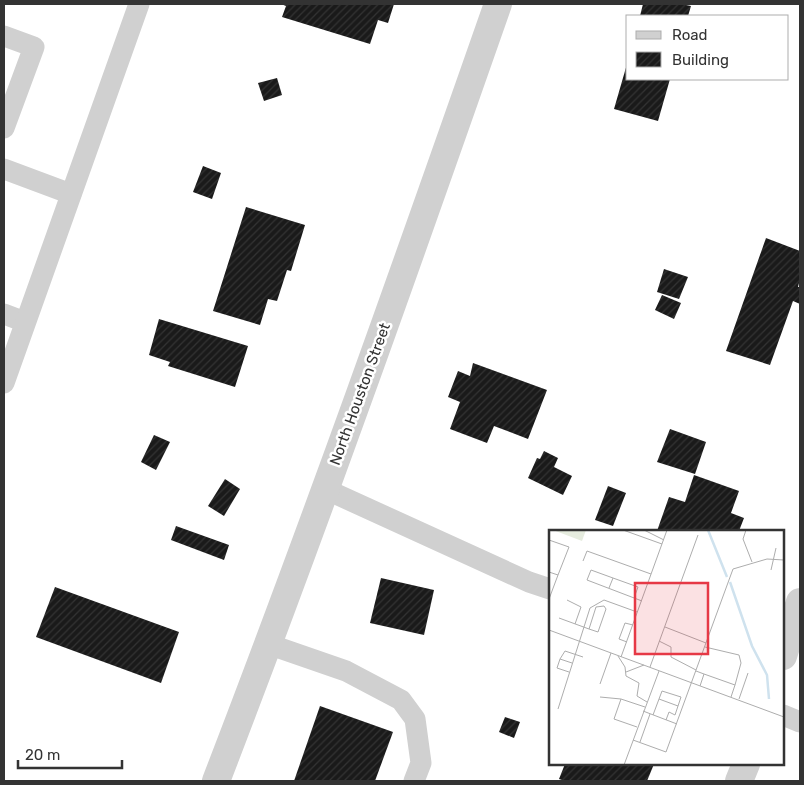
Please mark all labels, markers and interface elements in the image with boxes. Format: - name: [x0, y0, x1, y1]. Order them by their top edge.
- legend: [626, 15, 789, 80]
- text: Road: [672, 26, 708, 44]
- text: Building: [672, 51, 729, 69]
- street label: North Houston Street: [326, 320, 394, 468]
- inset map: [549, 530, 784, 765]
- scale bar: [18, 738, 121, 770]
- text: 20 m: [25, 746, 60, 764]

